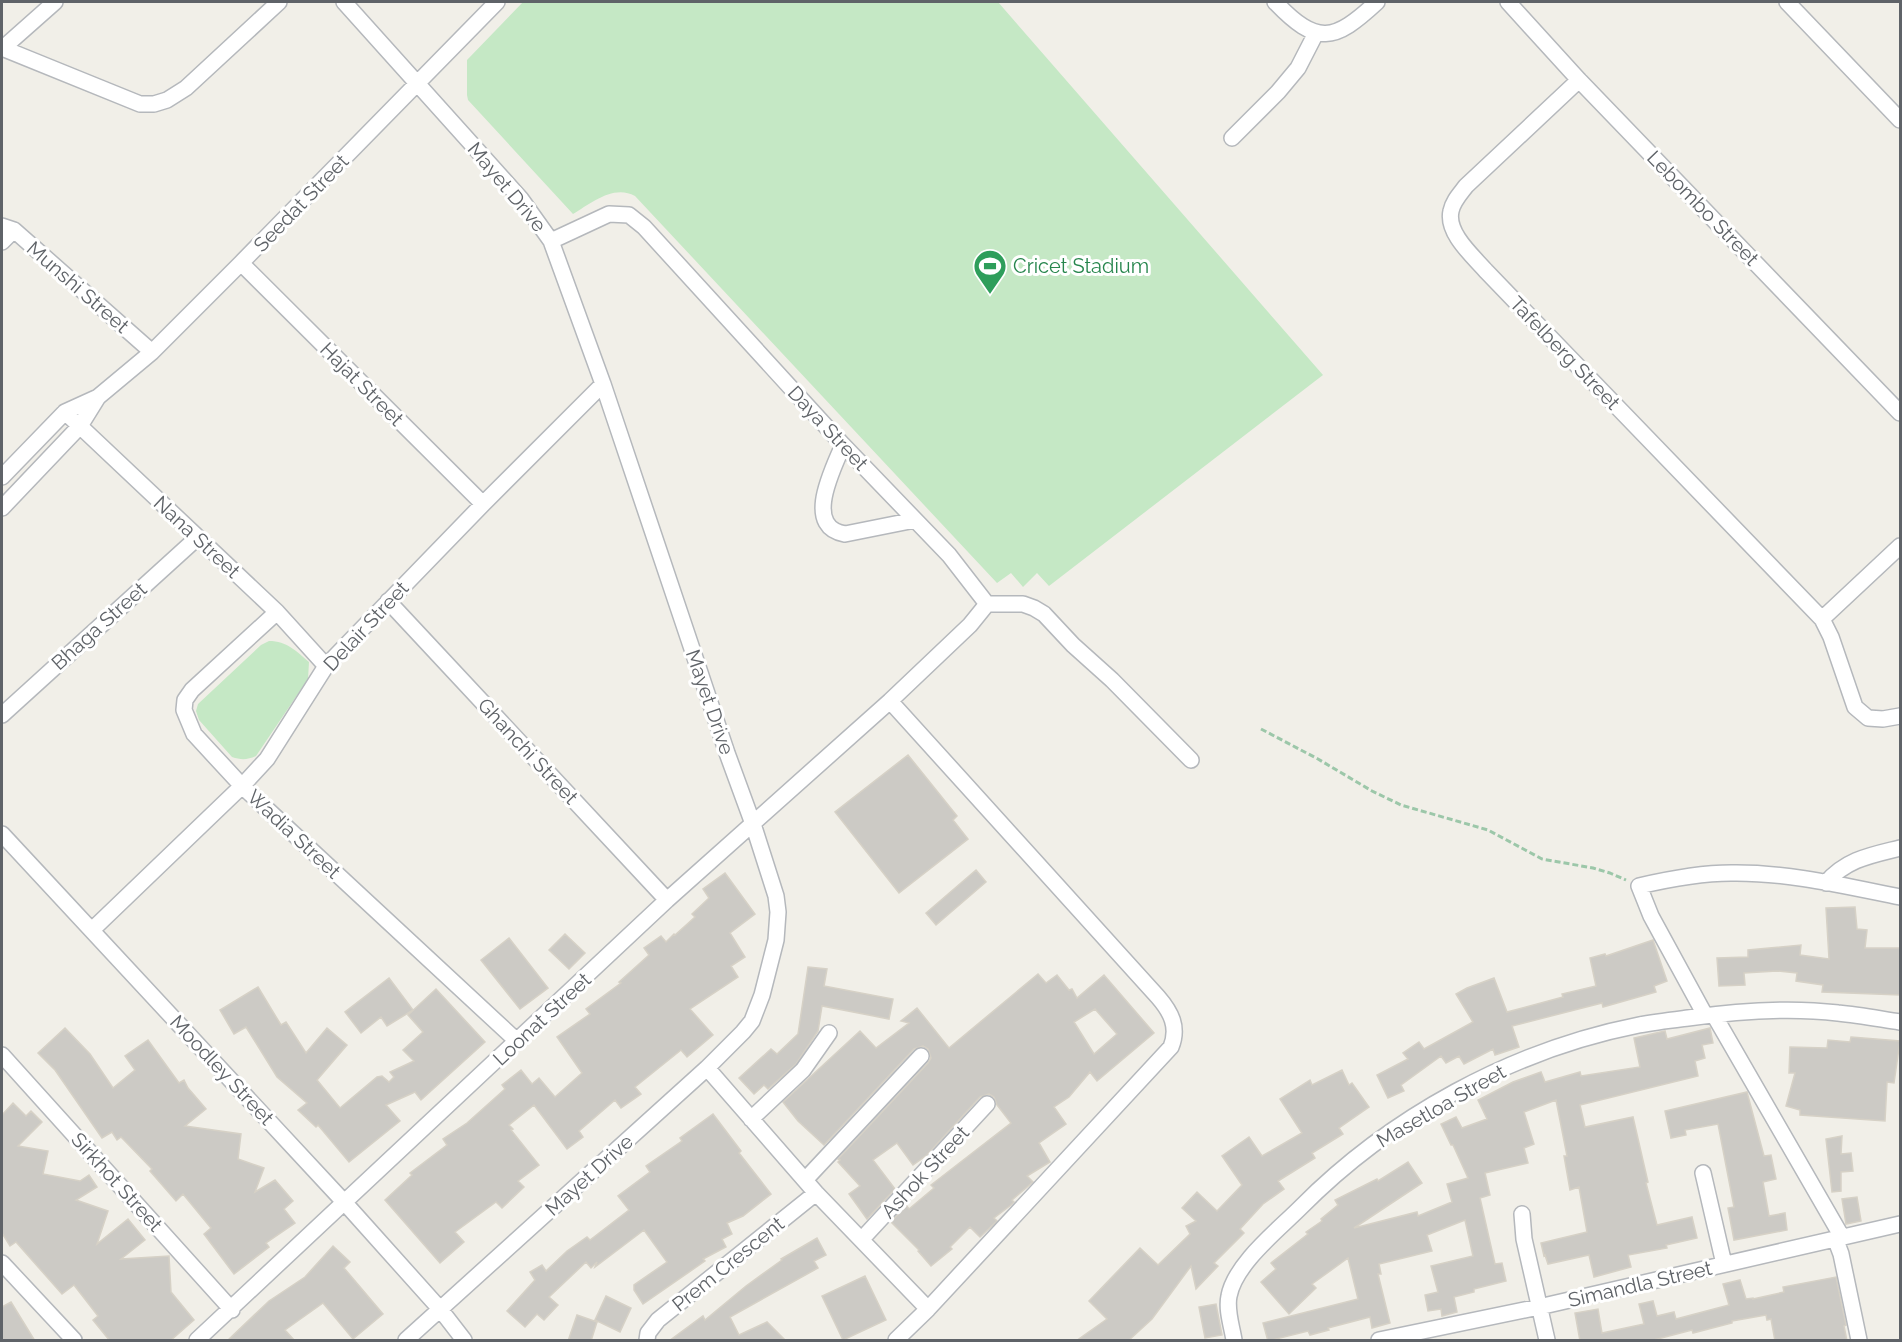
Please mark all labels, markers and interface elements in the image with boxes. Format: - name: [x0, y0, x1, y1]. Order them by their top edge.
- street label: Mayet Drive: [463, 137, 552, 237]
- street label: Lebombo Street: [1642, 146, 1764, 271]
- street label: Seedat Street: [249, 149, 354, 257]
- street label: Munshi Street: [22, 236, 134, 338]
- sports icon: Cricet Stadium: [972, 248, 1008, 295]
- place label: Cricet Stadium: [1013, 254, 1149, 278]
- street label: Tafelberg Street: [1505, 291, 1625, 415]
- street label: Hajat Street: [315, 337, 409, 431]
- street label: Daya Street: [783, 381, 873, 475]
- street label: Nana Street: [149, 491, 245, 583]
- street label: Delair Street: [318, 576, 414, 676]
- street label: Bhaga Street: [46, 577, 152, 675]
- street label: Mayet Drive: [681, 646, 739, 758]
- street label: Ghanchi Street: [473, 693, 583, 809]
- street label: Wadia Street: [242, 785, 346, 884]
- street label: Loonat Street: [488, 967, 596, 1070]
- street label: Moodley Street: [165, 1010, 279, 1130]
- street label: Masetloa Street: [1372, 1059, 1510, 1153]
- street label: Ashok Street: [876, 1121, 974, 1223]
- street label: Sirkhot Street: [66, 1128, 168, 1237]
- street label: Mayet Drive: [540, 1129, 638, 1221]
- street label: Prem Crescent: [667, 1211, 789, 1316]
- street label: Simandla Street: [1566, 1256, 1714, 1312]

